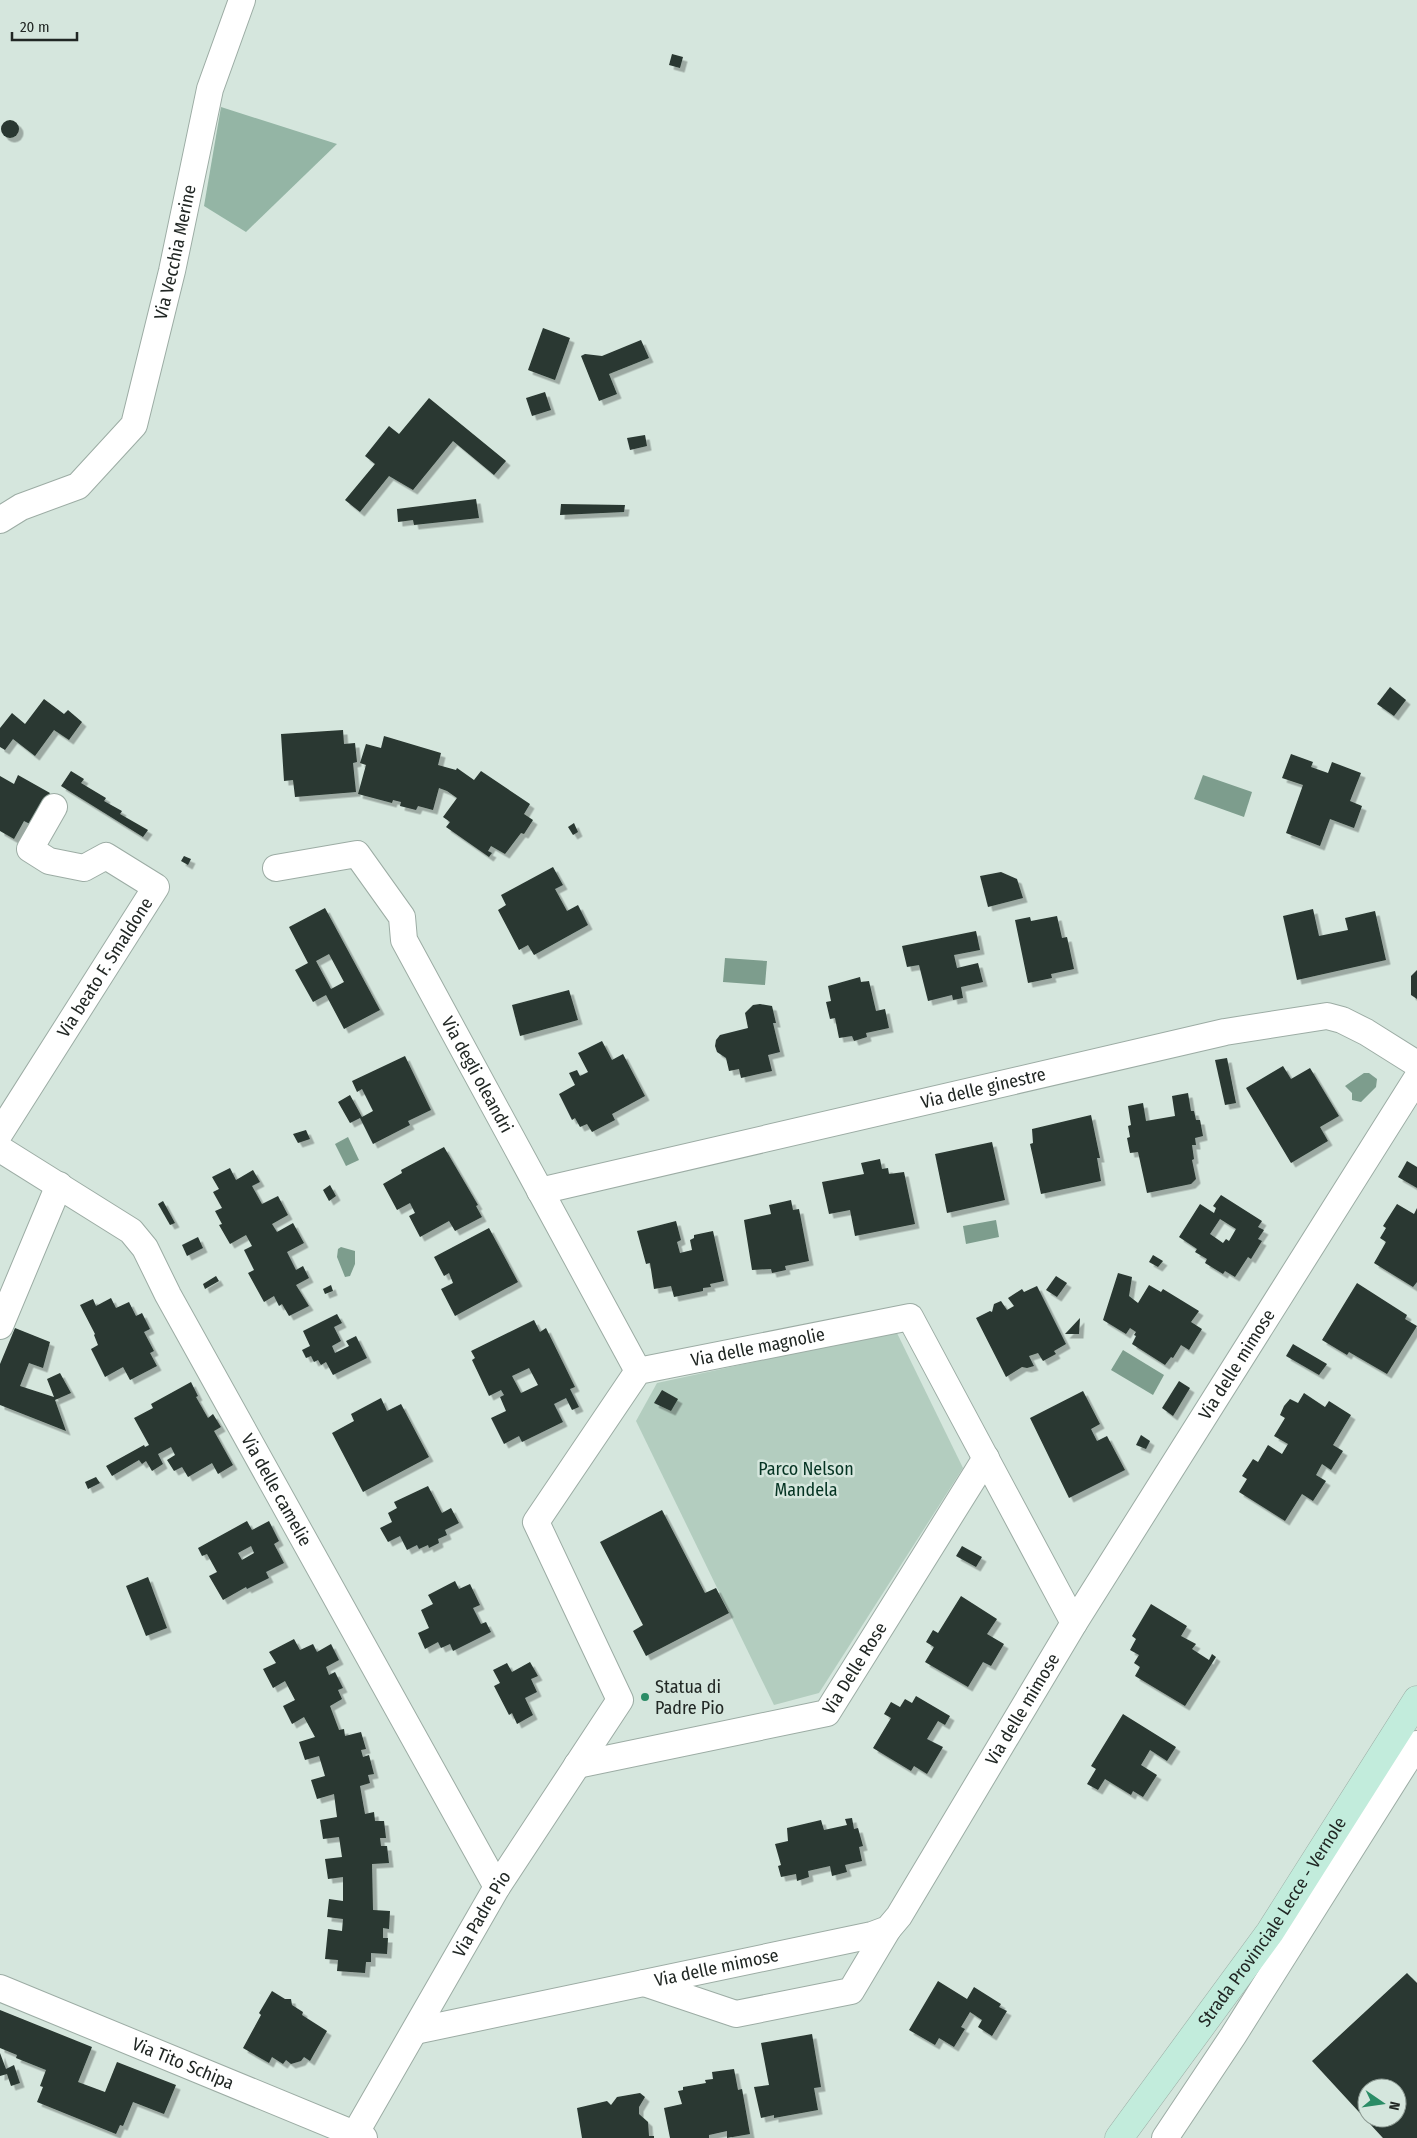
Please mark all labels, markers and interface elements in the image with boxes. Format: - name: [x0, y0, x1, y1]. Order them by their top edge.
- scale bar: [12, 10, 78, 42]
- text: 20 m: [20, 18, 50, 36]
- street label: Via Vecchia Merine: [149, 183, 201, 322]
- street label: Via beato F. Smaldone: [52, 893, 158, 1042]
- street label: Via degli oleandri: [437, 1013, 518, 1137]
- street label: Via delle ginestre: [919, 1063, 1048, 1113]
- street label: Via delle mimose: [1194, 1305, 1280, 1424]
- street label: Via delle magnolie: [689, 1323, 827, 1371]
- street label: Via delle camelie: [236, 1430, 316, 1550]
- park label: Parco Nelson Mandela: [758, 1458, 854, 1501]
- street label: Via Delle Rose: [818, 1618, 892, 1718]
- street label: Via delle mimose: [981, 1649, 1064, 1769]
- place label: Statua di Padre Pio: [655, 1676, 724, 1719]
- marker: Statua di Padre Pio: [639, 1691, 651, 1703]
- street label: Strada Provinciale Lecce - Vernole: [1193, 1813, 1351, 2031]
- street label: Via Padre Pio: [448, 1867, 516, 1961]
- street label: Via delle mimose: [652, 1944, 781, 1991]
- street label: Via Tito Schipa: [129, 2033, 237, 2094]
- north arrow: [1357, 2078, 1407, 2128]
- text: N: [1385, 2100, 1403, 2112]

